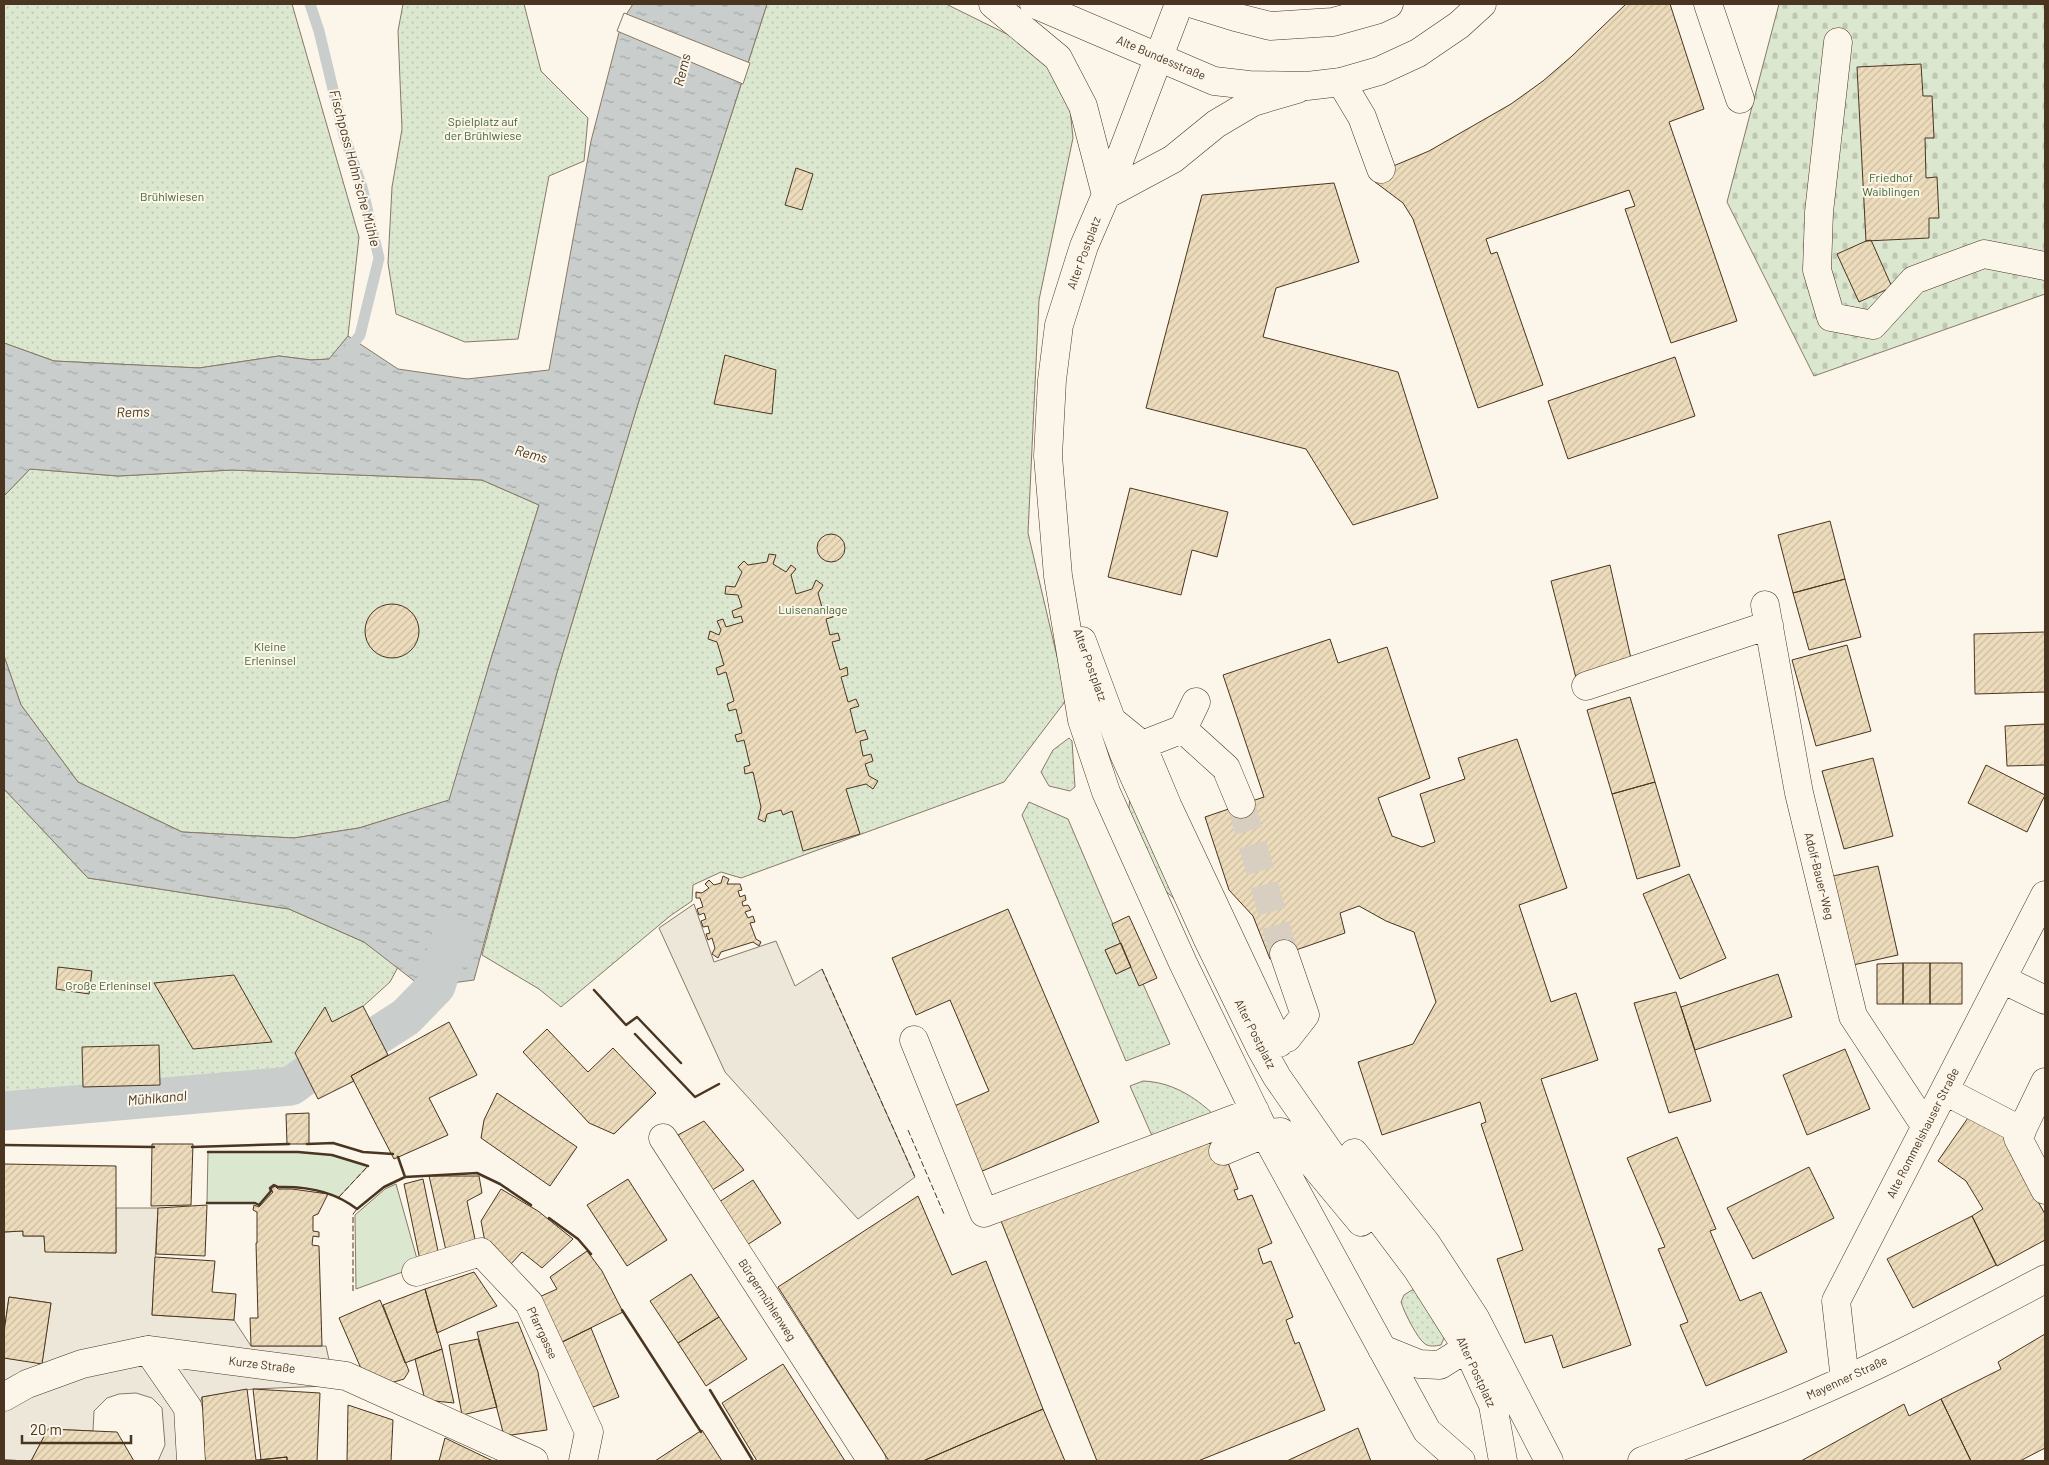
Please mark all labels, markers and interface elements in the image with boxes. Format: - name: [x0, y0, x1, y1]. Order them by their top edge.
- street label: Alte Bundesstraße: [1115, 32, 1208, 82]
- water label: Rems: [669, 51, 694, 88]
- water label: Fischpass Hahn´sche Mühle: [326, 88, 385, 248]
- park label: Spielplatz auf der Brühlwiese: [444, 114, 522, 142]
- park label: Friedhof Waiblingen: [1862, 170, 1920, 198]
- park label: Brühlwiesen: [140, 189, 204, 203]
- street label: Alter Postplatz: [1063, 214, 1103, 291]
- water label: Rems: [116, 402, 150, 421]
- water label: Rems: [513, 441, 550, 466]
- park label: Luisenanlage: [778, 602, 848, 616]
- street label: Alter Postplatz: [1071, 626, 1111, 703]
- park label: Kleine Erleninsel: [244, 639, 296, 667]
- street label: Adolf-Bauer-Weg: [1802, 831, 1838, 921]
- park label: Große Erleninsel: [65, 978, 151, 992]
- street label: Alter Postplatz: [1232, 996, 1279, 1071]
- street label: Alte Rommelshauser Straße: [1883, 1065, 1961, 1200]
- water label: Mühlkanal: [127, 1086, 187, 1109]
- street label: Bürgermühlenweg: [736, 1256, 800, 1343]
- street label: Pfarrgasse: [525, 1304, 561, 1361]
- street label: Alter Postplatz: [1454, 1334, 1499, 1409]
- street label: Mayenner Straße: [1804, 1352, 1889, 1402]
- street label: Kurze Straße: [228, 1353, 296, 1375]
- scale bar: [22, 1412, 131, 1444]
- text: 20 m: [30, 1420, 62, 1438]

